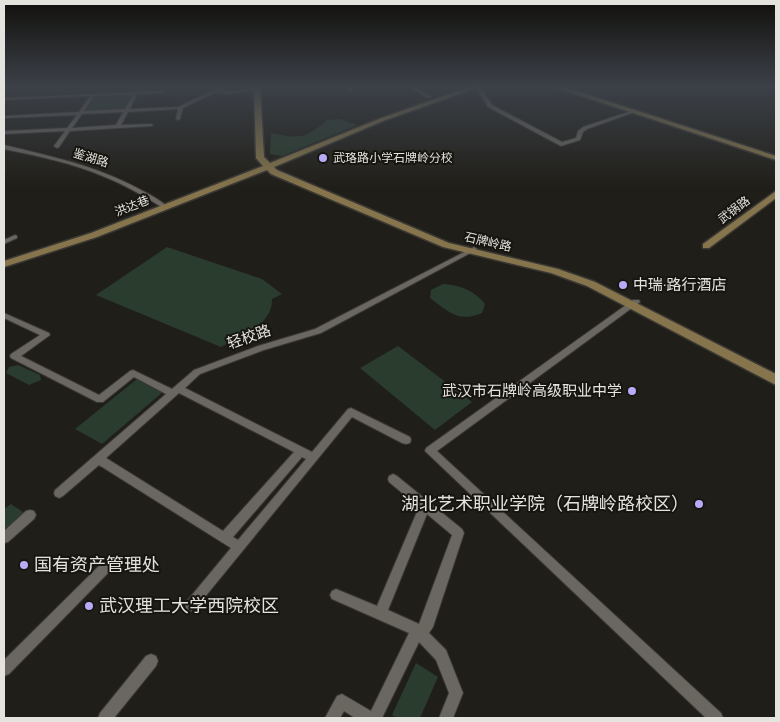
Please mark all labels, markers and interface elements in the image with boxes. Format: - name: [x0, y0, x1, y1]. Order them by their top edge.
- street label: 鉴湖路: [70, 144, 111, 171]
- place label: 武珞路小学石牌岭分校: [333, 149, 453, 166]
- marker: 武珞路小学石牌岭分校: [317, 152, 329, 164]
- street label: 洪达巷: [112, 191, 152, 220]
- street label: 武锅路: [714, 192, 753, 227]
- street label: 石牌岭路: [463, 228, 513, 255]
- place label: 中瑞·路行酒店: [633, 274, 726, 295]
- marker: 中瑞·路行酒店: [617, 279, 629, 291]
- street label: 轻校路: [224, 319, 274, 354]
- place label: 武汉市石牌岭高级职业中学: [442, 380, 622, 401]
- marker: 武汉市石牌岭高级职业中学: [626, 385, 638, 397]
- place label: 湖北艺术职业学院（石牌岭路校区）: [401, 491, 689, 515]
- marker: 湖北艺术职业学院（石牌岭路校区）: [693, 498, 705, 510]
- place label: 国有资产管理处: [34, 552, 160, 576]
- marker: 国有资产管理处: [18, 559, 30, 571]
- place label: 武汉理工大学西院校区: [99, 593, 279, 617]
- marker: 武汉理工大学西院校区: [83, 600, 95, 612]

